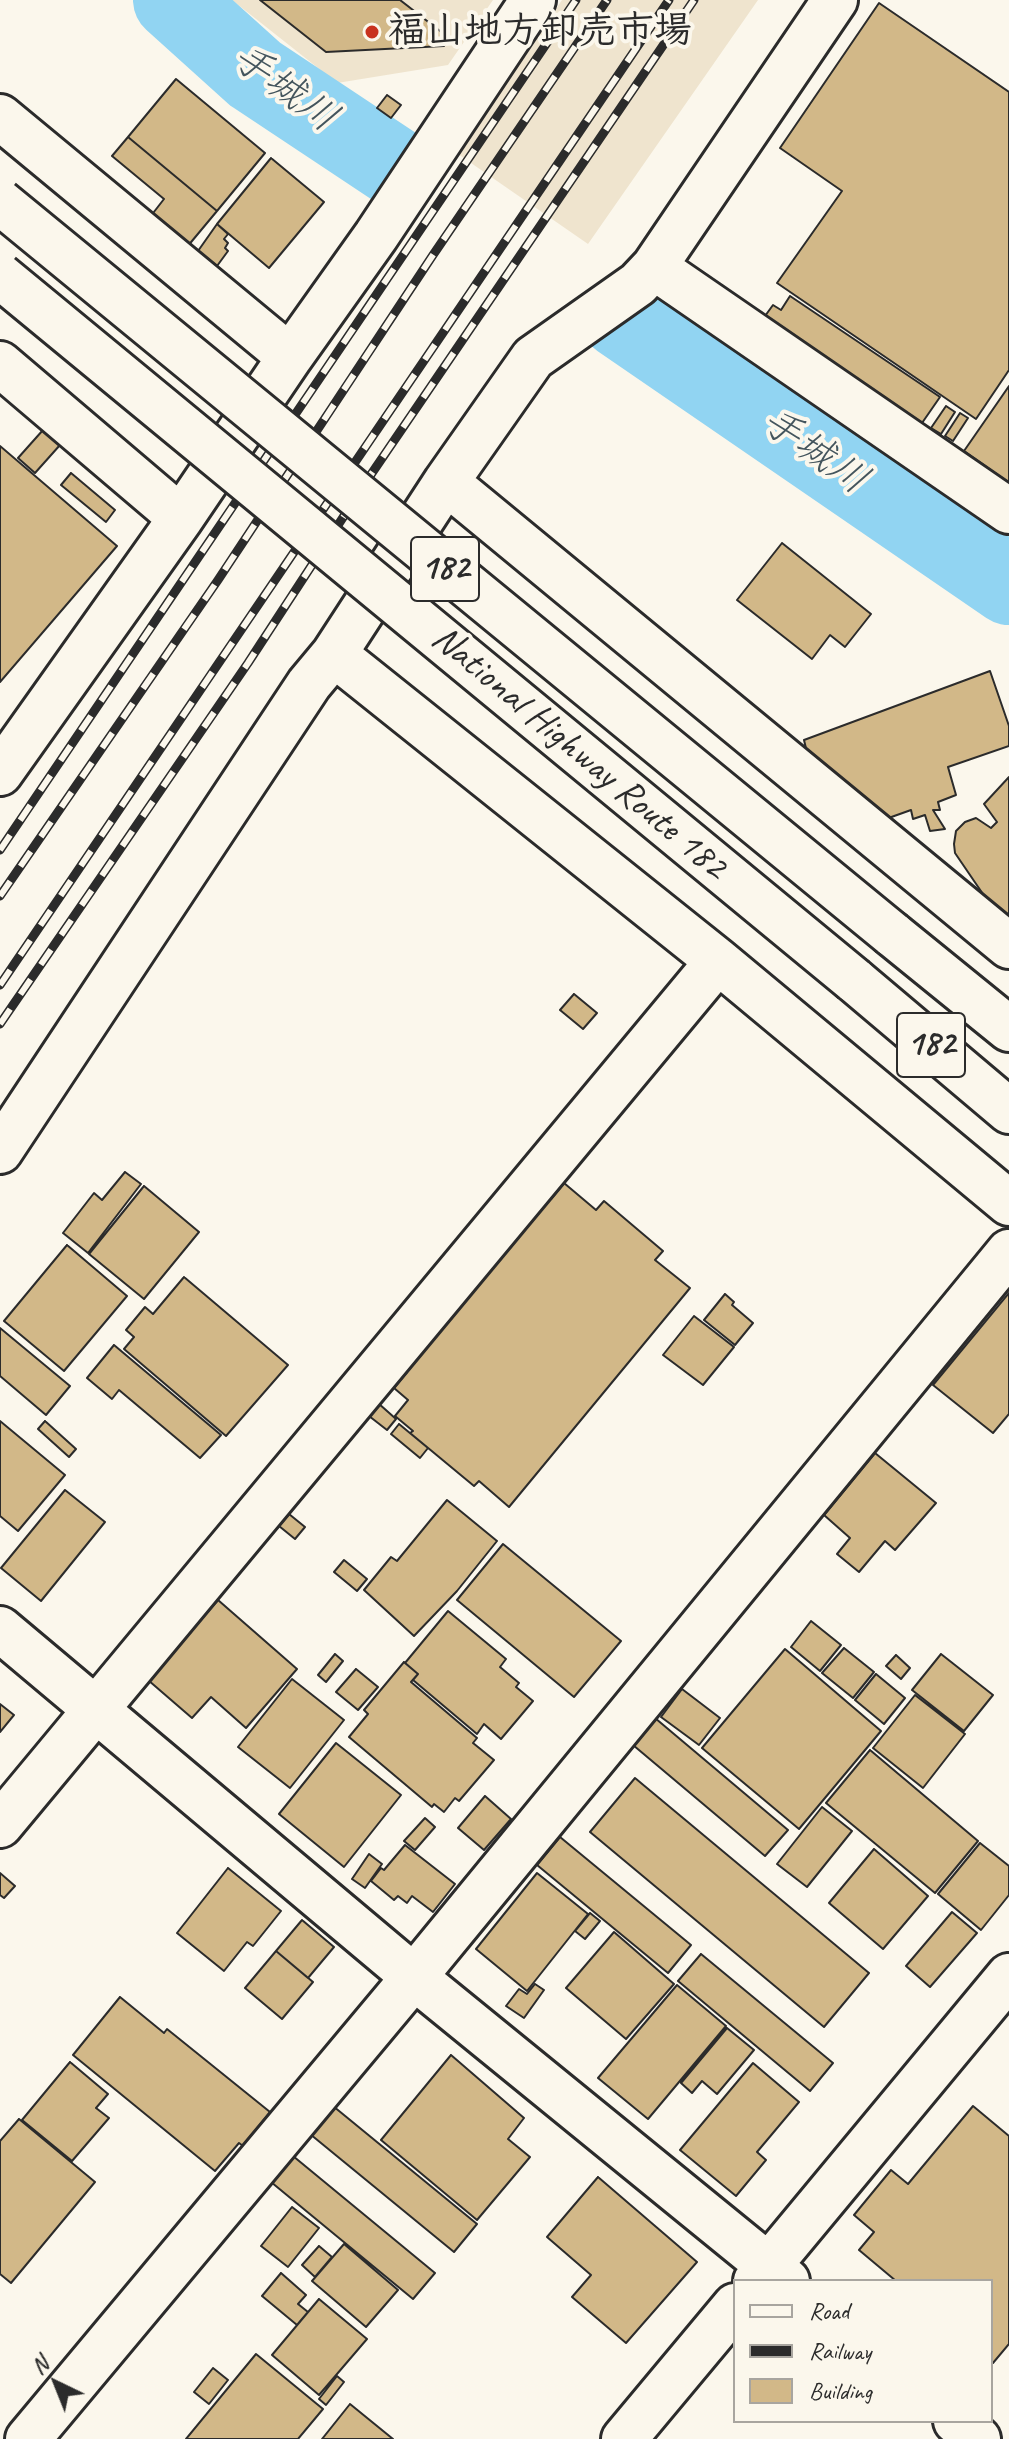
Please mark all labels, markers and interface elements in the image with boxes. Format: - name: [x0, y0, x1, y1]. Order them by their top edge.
- place label: 福山地方卸売市場: [388, 9, 692, 55]
- marker: 福山地方卸売市場: [363, 23, 381, 41]
- water label: 手城川: [221, 34, 347, 144]
- water label: 手城川: [751, 398, 877, 506]
- road number: 182: [411, 537, 479, 601]
- street label: National Highway Route 182: [422, 616, 736, 890]
- road number: 182: [897, 1013, 965, 1077]
- legend: [733, 2279, 993, 2423]
- text: Road: [809, 2296, 849, 2326]
- text: Railway: [809, 2336, 871, 2366]
- north arrow: [16, 2343, 96, 2423]
- text: N: [25, 2351, 54, 2380]
- text: Building: [809, 2376, 872, 2406]

